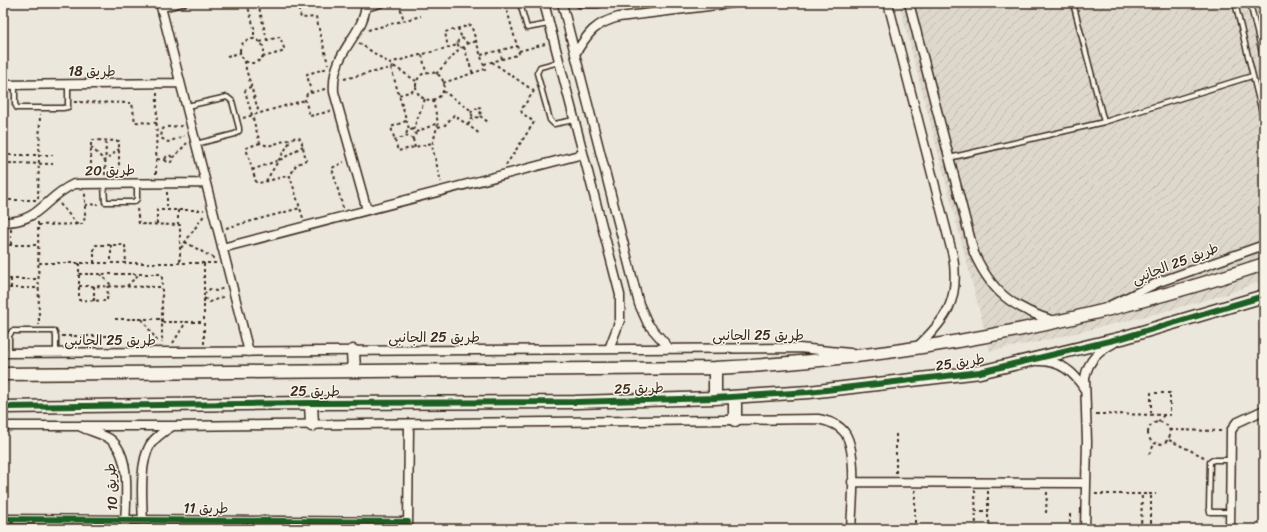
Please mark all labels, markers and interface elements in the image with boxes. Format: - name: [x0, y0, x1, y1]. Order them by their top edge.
- street label: طريق 18: [68, 59, 116, 84]
- street label: طريق 20: [85, 158, 135, 183]
- street label: طريق 25 الجانبى: [1128, 235, 1222, 292]
- street label: طريق 25 الجانبى: [712, 323, 804, 348]
- street label: طريق 25 الجانبى: [388, 325, 480, 350]
- street label: طريق 25 الجانبى: [64, 328, 156, 353]
- street label: طريق 25: [934, 346, 987, 379]
- street label: طريق 25: [614, 375, 664, 402]
- street label: طريق 25: [290, 379, 340, 404]
- street label: طريق 10: [98, 462, 125, 512]
- street label: طريق 11: [183, 496, 229, 521]

